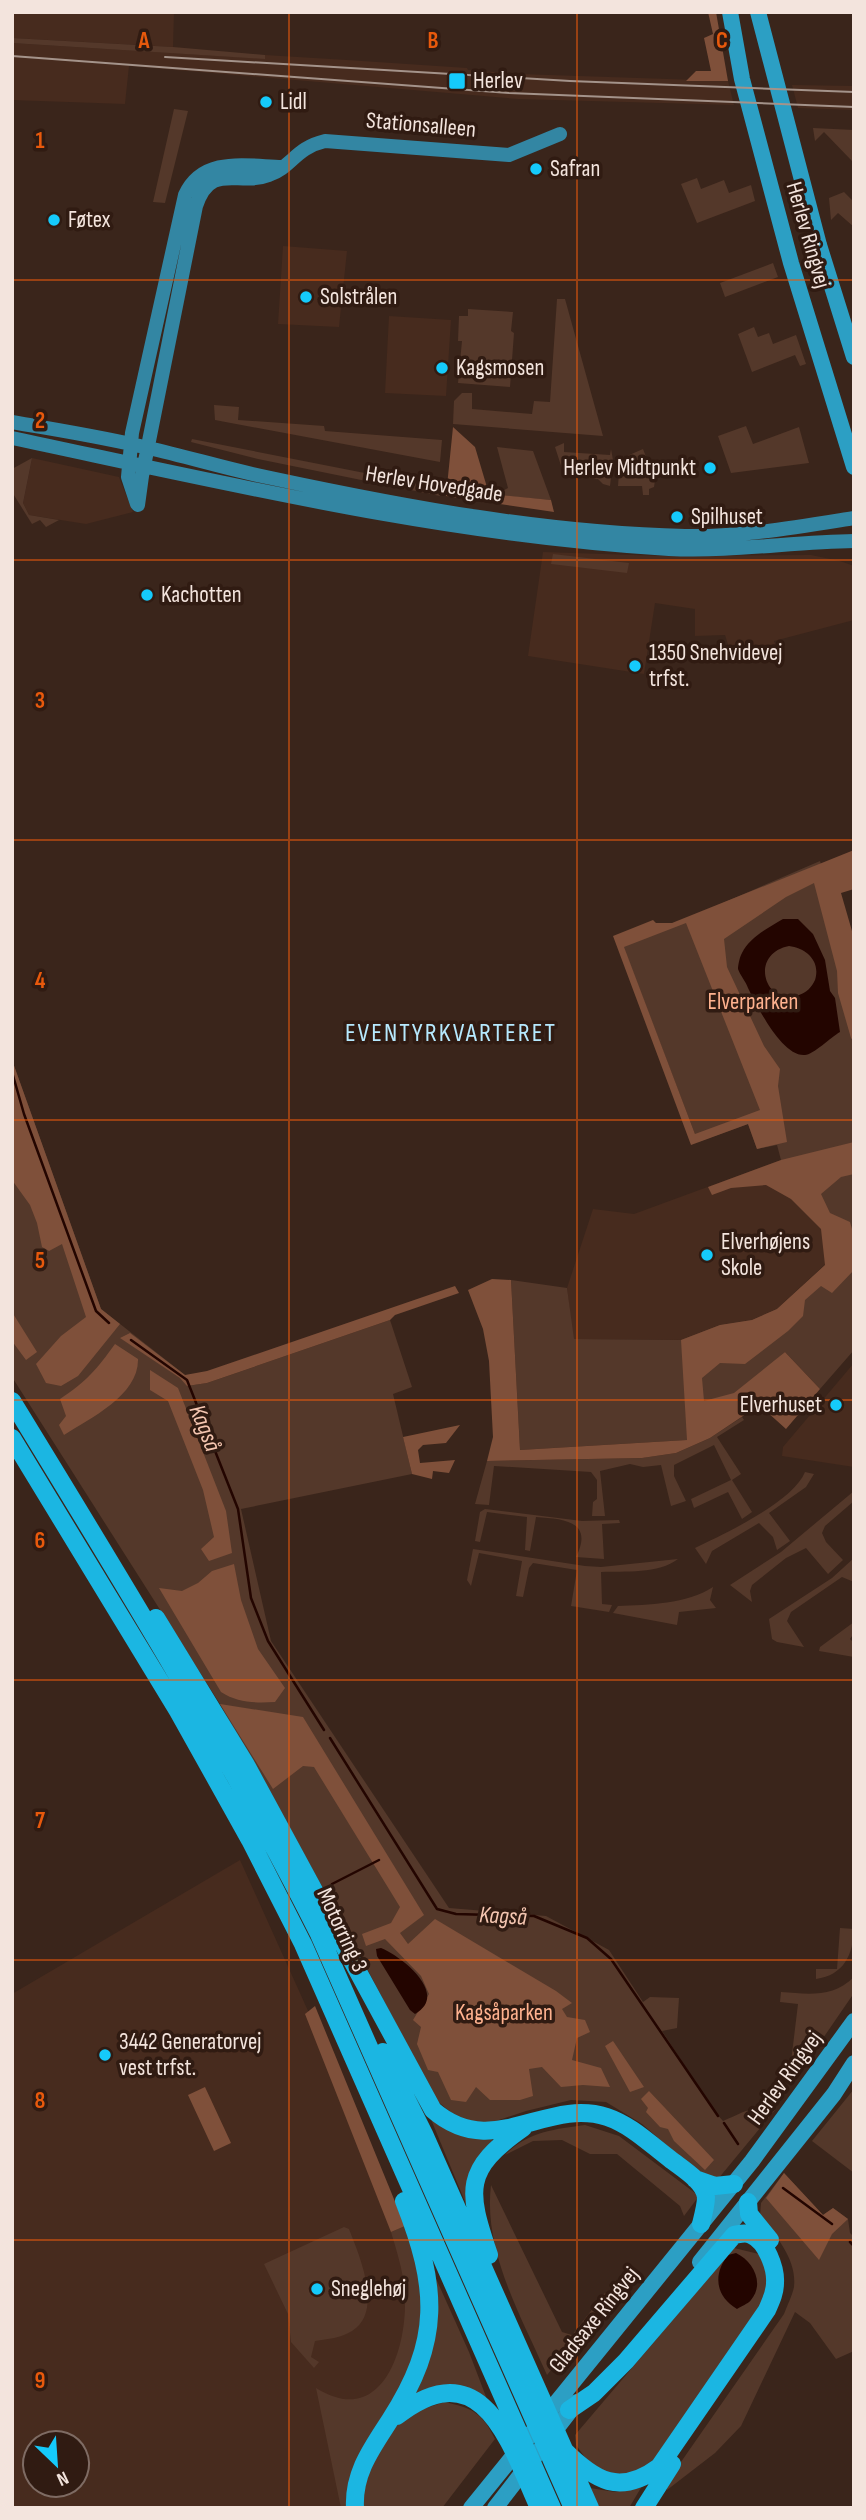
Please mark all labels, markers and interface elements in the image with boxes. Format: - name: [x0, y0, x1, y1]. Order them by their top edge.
- text: A: [138, 27, 151, 55]
- text: B: [428, 27, 439, 55]
- text: C: [716, 27, 728, 55]
- place label: Herlev: [473, 67, 523, 95]
- marker: Herlev: [447, 71, 467, 91]
- place label: Lidl: [280, 88, 307, 116]
- marker: Lidl: [258, 94, 274, 110]
- street label: Stationsalleen: [365, 106, 477, 144]
- text: 1: [35, 127, 45, 155]
- place label: Safran: [550, 155, 600, 183]
- marker: Safran: [528, 161, 544, 177]
- street label: Herlev Ringvej: [780, 179, 836, 291]
- place label: Føtex: [68, 206, 111, 234]
- marker: Føtex: [46, 212, 62, 228]
- place label: Solstrålen: [320, 283, 397, 311]
- marker: Solstrålen: [298, 289, 314, 305]
- place label: Kagsmosen: [456, 354, 544, 382]
- marker: Kagsmosen: [434, 360, 450, 376]
- text: 2: [35, 407, 45, 435]
- place label: Herlev Midtpunkt: [563, 454, 696, 482]
- street label: Herlev Hovedgade: [363, 459, 505, 509]
- marker: Herlev Midtpunkt: [702, 460, 718, 476]
- place label: Spilhuset: [691, 503, 763, 531]
- marker: Spilhuset: [669, 509, 685, 525]
- place label: Kachotten: [161, 581, 242, 609]
- marker: Kachotten: [139, 587, 155, 603]
- place label: 1350 Snehvidevej trfst.: [649, 639, 782, 693]
- marker: 1350 Snehvidevej trfst.: [627, 658, 643, 674]
- text: 3: [35, 687, 45, 715]
- text: 4: [35, 967, 46, 995]
- park label: Elverparken: [708, 988, 798, 1016]
- district label: EVENTYRKVARTERET: [345, 1018, 557, 1049]
- place label: Elverhøjens Skole: [721, 1228, 810, 1282]
- text: 5: [35, 1247, 45, 1275]
- marker: Elverhøjens Skole: [699, 1247, 715, 1263]
- place label: Elverhuset: [740, 1391, 822, 1419]
- marker: Elverhuset: [828, 1397, 844, 1413]
- water label: Kagså: [183, 1400, 228, 1456]
- text: 6: [35, 1527, 45, 1555]
- text: 7: [35, 1807, 45, 1835]
- street label: Motorring 3: [310, 1884, 374, 1976]
- water label: Kagså: [478, 1900, 528, 1932]
- park label: Kagsåparken: [455, 1999, 553, 2027]
- street label: Herlev Ringvej: [742, 2026, 828, 2130]
- place label: 3442 Generatorvej vest trfst.: [119, 2028, 261, 2082]
- marker: 3442 Generatorvej vest trfst.: [97, 2047, 113, 2063]
- text: 8: [35, 2087, 46, 2115]
- street label: Gladsaxe Ringvej: [543, 2261, 645, 2379]
- place label: Sneglehøj: [331, 2275, 406, 2303]
- marker: Sneglehøj: [309, 2281, 325, 2297]
- text: 9: [35, 2367, 45, 2395]
- north arrow: [21, 2429, 91, 2499]
- text: N: [53, 2465, 72, 2491]

